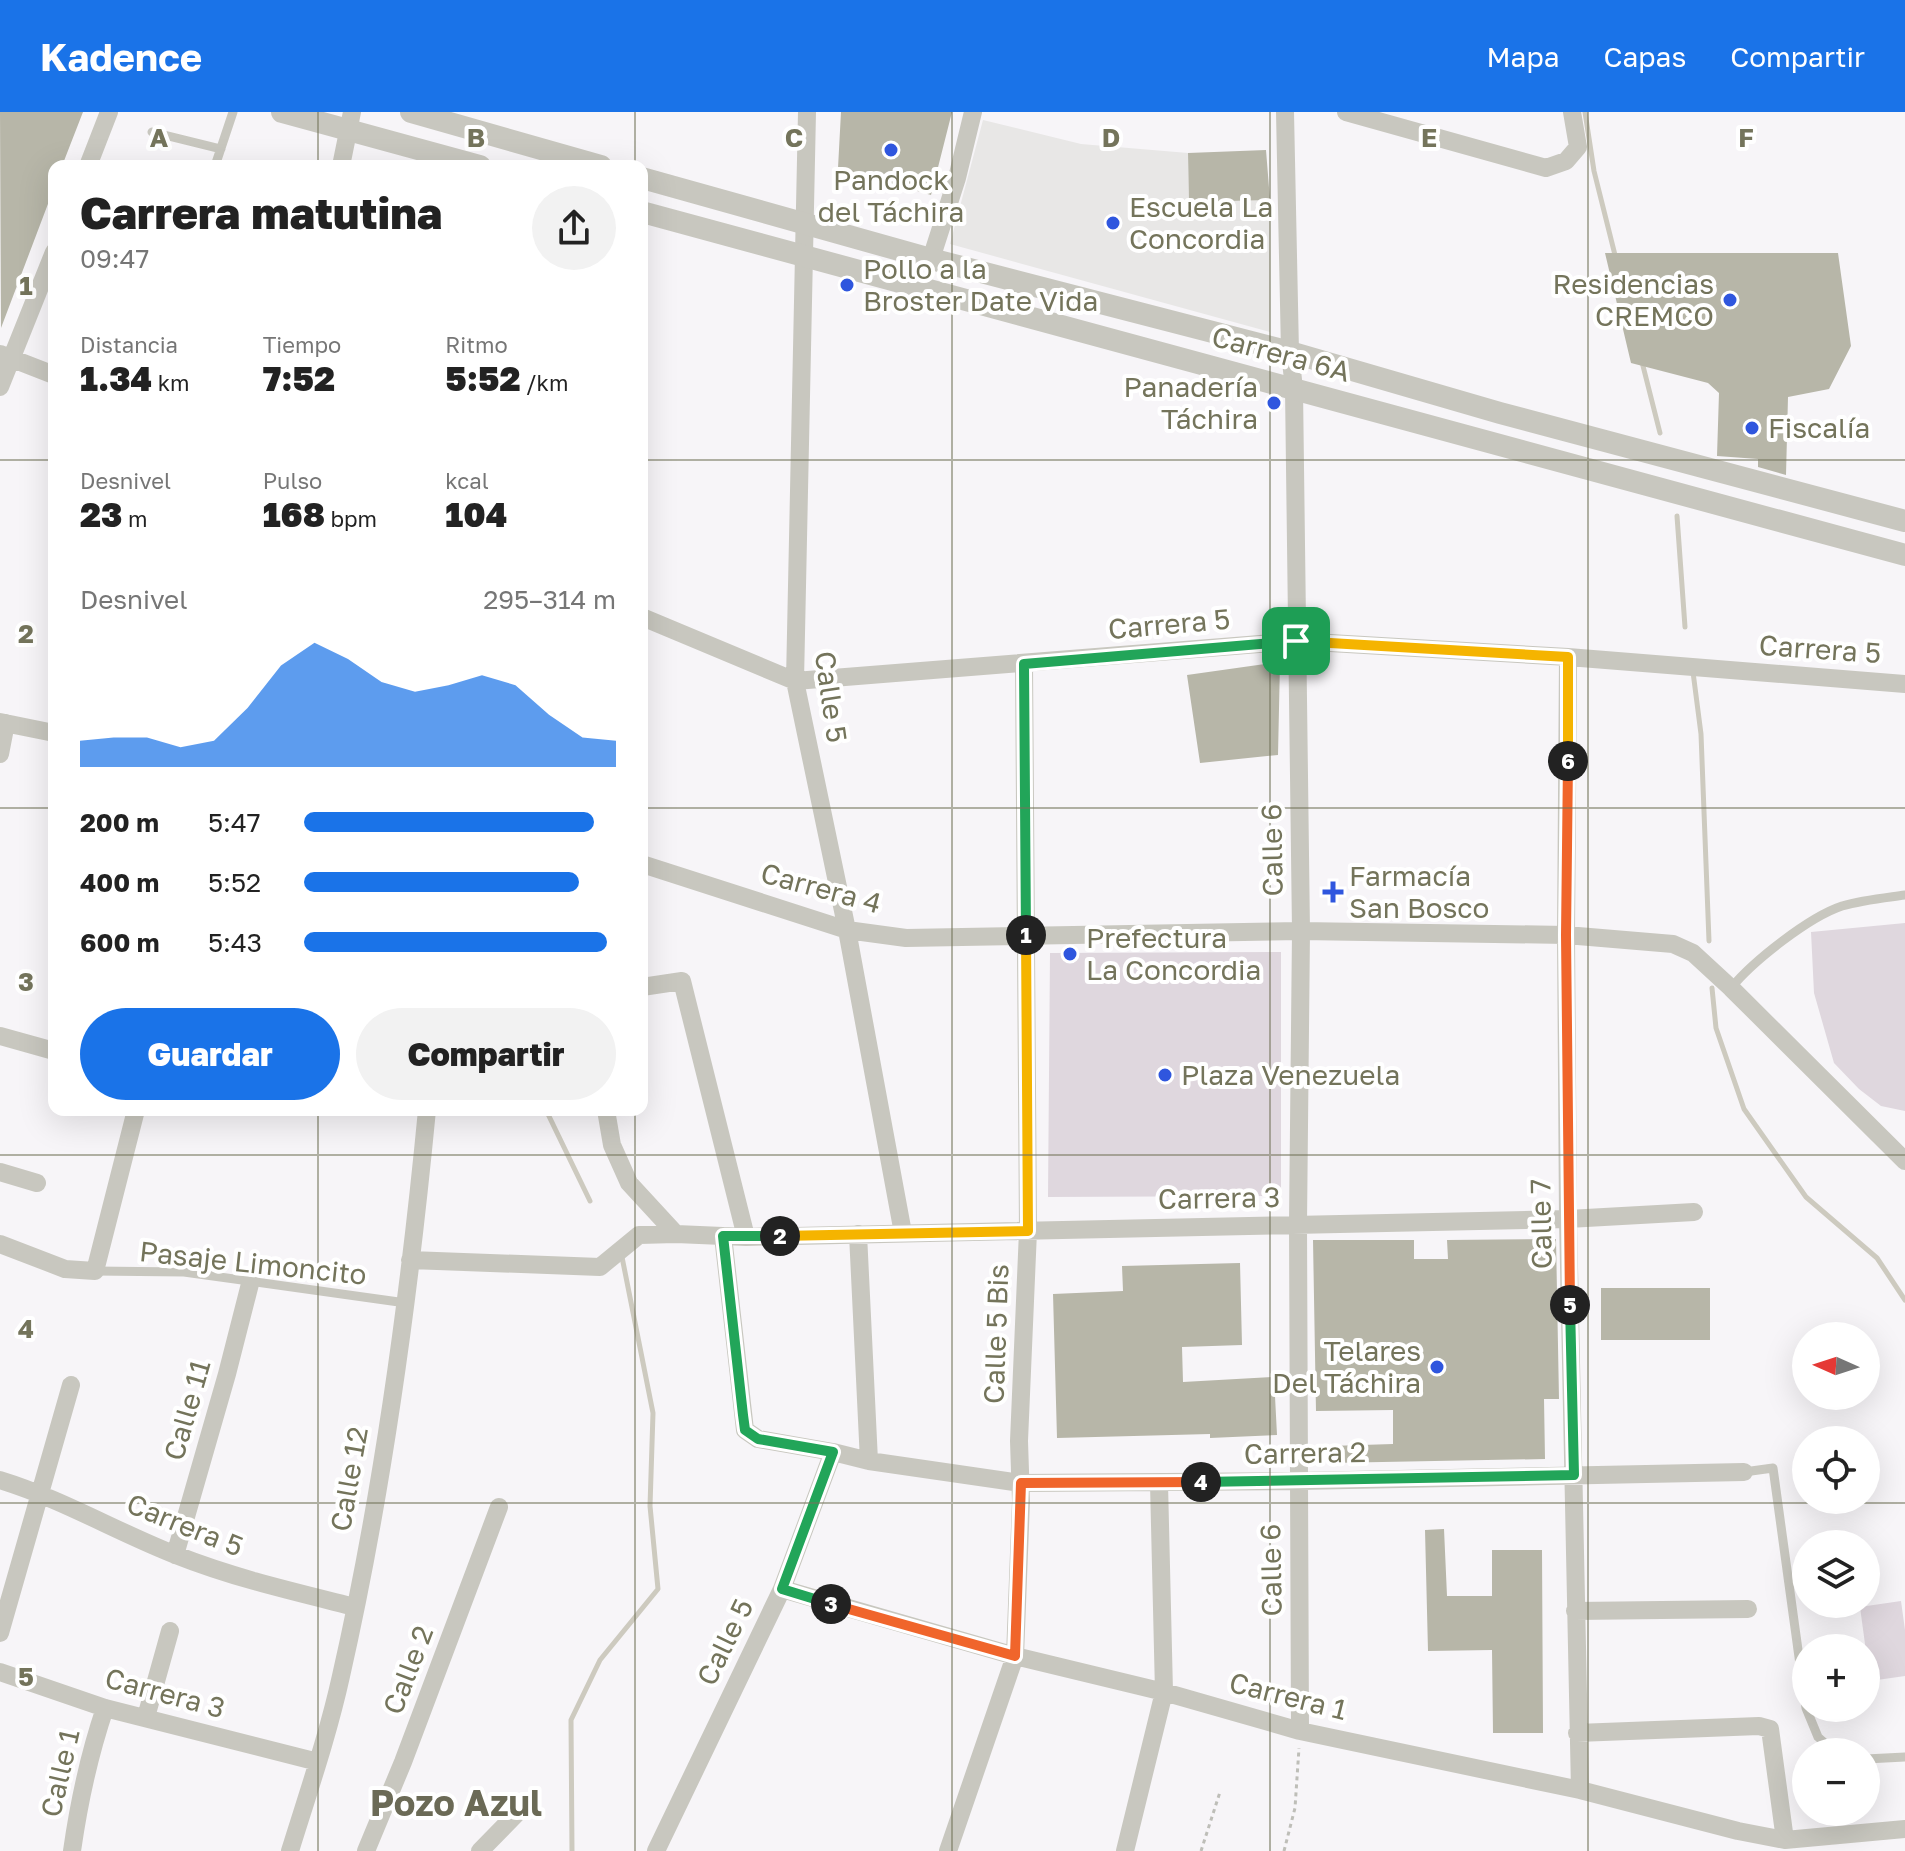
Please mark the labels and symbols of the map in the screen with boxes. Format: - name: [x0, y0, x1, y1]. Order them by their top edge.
- text: A: [150, 122, 169, 153]
- text: B: [467, 122, 485, 153]
- text: C: [785, 122, 803, 153]
- text: D: [1102, 122, 1120, 153]
- text: E: [1421, 122, 1437, 153]
- text: F: [1738, 122, 1754, 153]
- marker: Pandock del Táchira: [882, 141, 900, 159]
- place label: Pandock del Táchira: [818, 163, 964, 228]
- place label: Escuela La Concordia: [1129, 190, 1273, 255]
- marker: Escuela La Concordia: [1104, 214, 1122, 232]
- place label: Pollo a la Broster Date Vida: [863, 252, 1098, 317]
- place label: Residencias CREMCO: [1553, 267, 1714, 332]
- text: 1: [19, 270, 33, 301]
- marker: Pollo a la Broster Date Vida: [838, 276, 856, 294]
- marker: Residencias CREMCO: [1721, 291, 1739, 309]
- street label: Carrera 6A: [1208, 319, 1354, 388]
- place label: Panadería Táchira: [1123, 370, 1258, 435]
- marker: Panadería Táchira: [1265, 394, 1283, 412]
- place label: Fiscalía: [1768, 411, 1870, 444]
- marker: Fiscalía: [1743, 419, 1761, 437]
- street label: Carrera 5: [1107, 602, 1231, 645]
- pin: [1262, 607, 1330, 675]
- text: 2: [18, 618, 34, 649]
- street label: Carrera 5: [1758, 628, 1882, 669]
- street label: Calle 5: [809, 649, 854, 745]
- pin: 6: [1548, 741, 1588, 781]
- street label: Calle 6: [1254, 803, 1289, 897]
- street label: Carrera 4: [757, 856, 885, 919]
- place label: Farmacía San Bosco: [1349, 859, 1489, 924]
- marker: Farmacía San Bosco: [1324, 883, 1342, 901]
- pin: 1: [1006, 915, 1046, 955]
- place label: Prefectura La Concordia: [1086, 921, 1261, 986]
- marker: Prefectura La Concordia: [1061, 945, 1079, 963]
- text: 3: [18, 966, 34, 997]
- place label: Plaza Venezuela: [1181, 1058, 1400, 1091]
- marker: Plaza Venezuela: [1156, 1066, 1174, 1084]
- street label: Calle 7: [1523, 1178, 1558, 1270]
- street label: Carrera 3: [1157, 1180, 1281, 1215]
- pin: 2: [760, 1216, 800, 1256]
- street label: Pasaje Limoncito: [138, 1234, 368, 1291]
- street label: Calle 5 Bis: [977, 1263, 1014, 1405]
- pin: 5: [1550, 1285, 1590, 1325]
- text: 4: [18, 1313, 34, 1344]
- north arrow: [1792, 1322, 1880, 1410]
- place label: Telares Del Táchira: [1272, 1334, 1421, 1399]
- street label: Calle 11: [156, 1356, 217, 1464]
- marker: Telares Del Táchira: [1428, 1358, 1446, 1376]
- street label: Calle 12: [323, 1424, 374, 1534]
- street label: Carrera 2: [1244, 1435, 1366, 1470]
- pin: 4: [1181, 1462, 1221, 1502]
- street label: Carrera 5: [122, 1486, 248, 1563]
- street label: Calle 6: [1253, 1523, 1288, 1617]
- pin: 3: [811, 1584, 851, 1624]
- street label: Calle 5: [690, 1593, 760, 1690]
- street label: Calle 2: [376, 1621, 439, 1719]
- text: 5: [18, 1661, 34, 1692]
- street label: Carrera 3: [102, 1661, 229, 1724]
- street label: Carrera 1: [1226, 1665, 1350, 1726]
- street label: Calle 1: [33, 1726, 86, 1820]
- district label: Pozo Azul: [370, 1781, 542, 1824]

